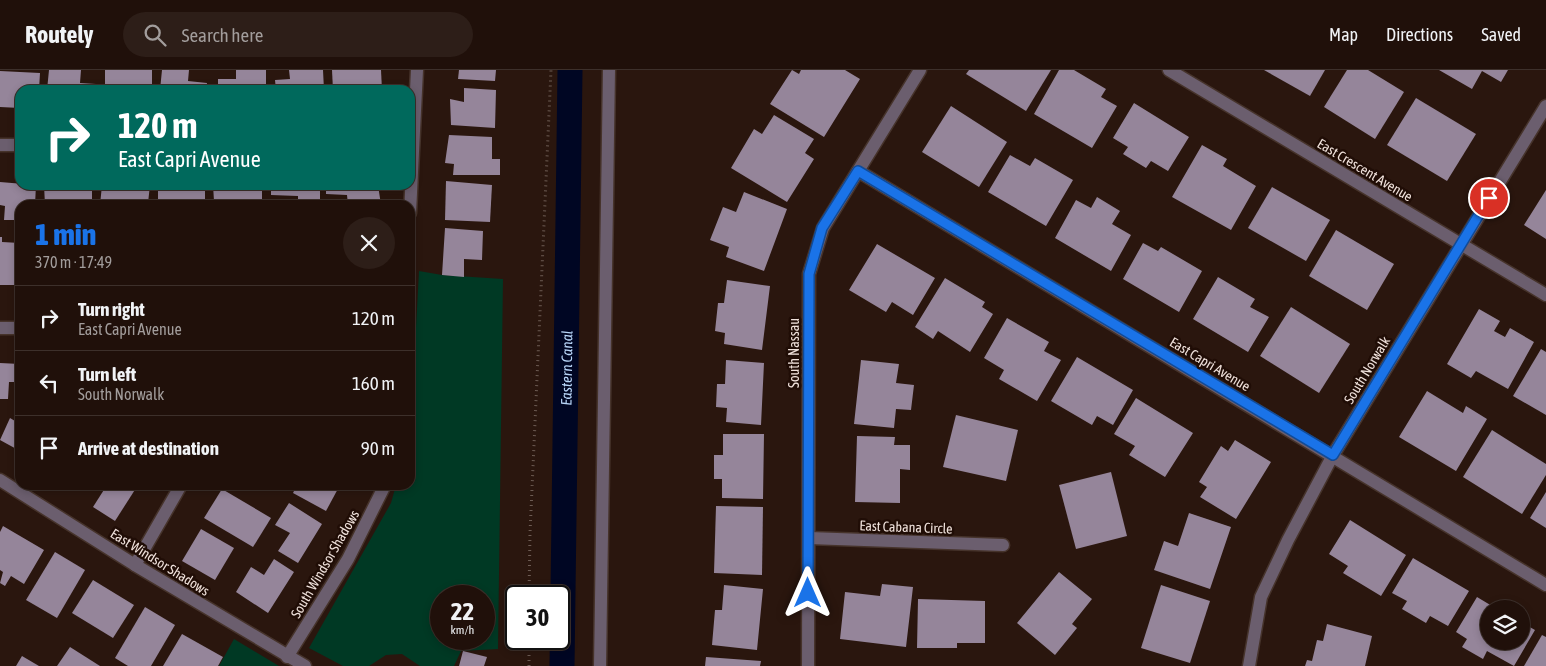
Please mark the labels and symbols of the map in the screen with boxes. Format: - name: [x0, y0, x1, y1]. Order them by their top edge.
- street label: East Crescent Avenue: [1315, 135, 1415, 205]
- pin: [1468, 177, 1510, 219]
- street label: South Nassau: [786, 318, 802, 388]
- water label: Eastern Canal: [557, 330, 575, 406]
- street label: East Capri Avenue: [1167, 334, 1253, 394]
- street label: South Norwalk: [1341, 334, 1393, 406]
- street label: South Windsor Shadows: [288, 507, 362, 621]
- street label: East Cabana Circle: [859, 517, 953, 537]
- street label: East Windsor Shadows: [108, 525, 212, 599]
- position arrow: [781, 566, 833, 618]
- speed limit sign: 30: [505, 585, 570, 650]

